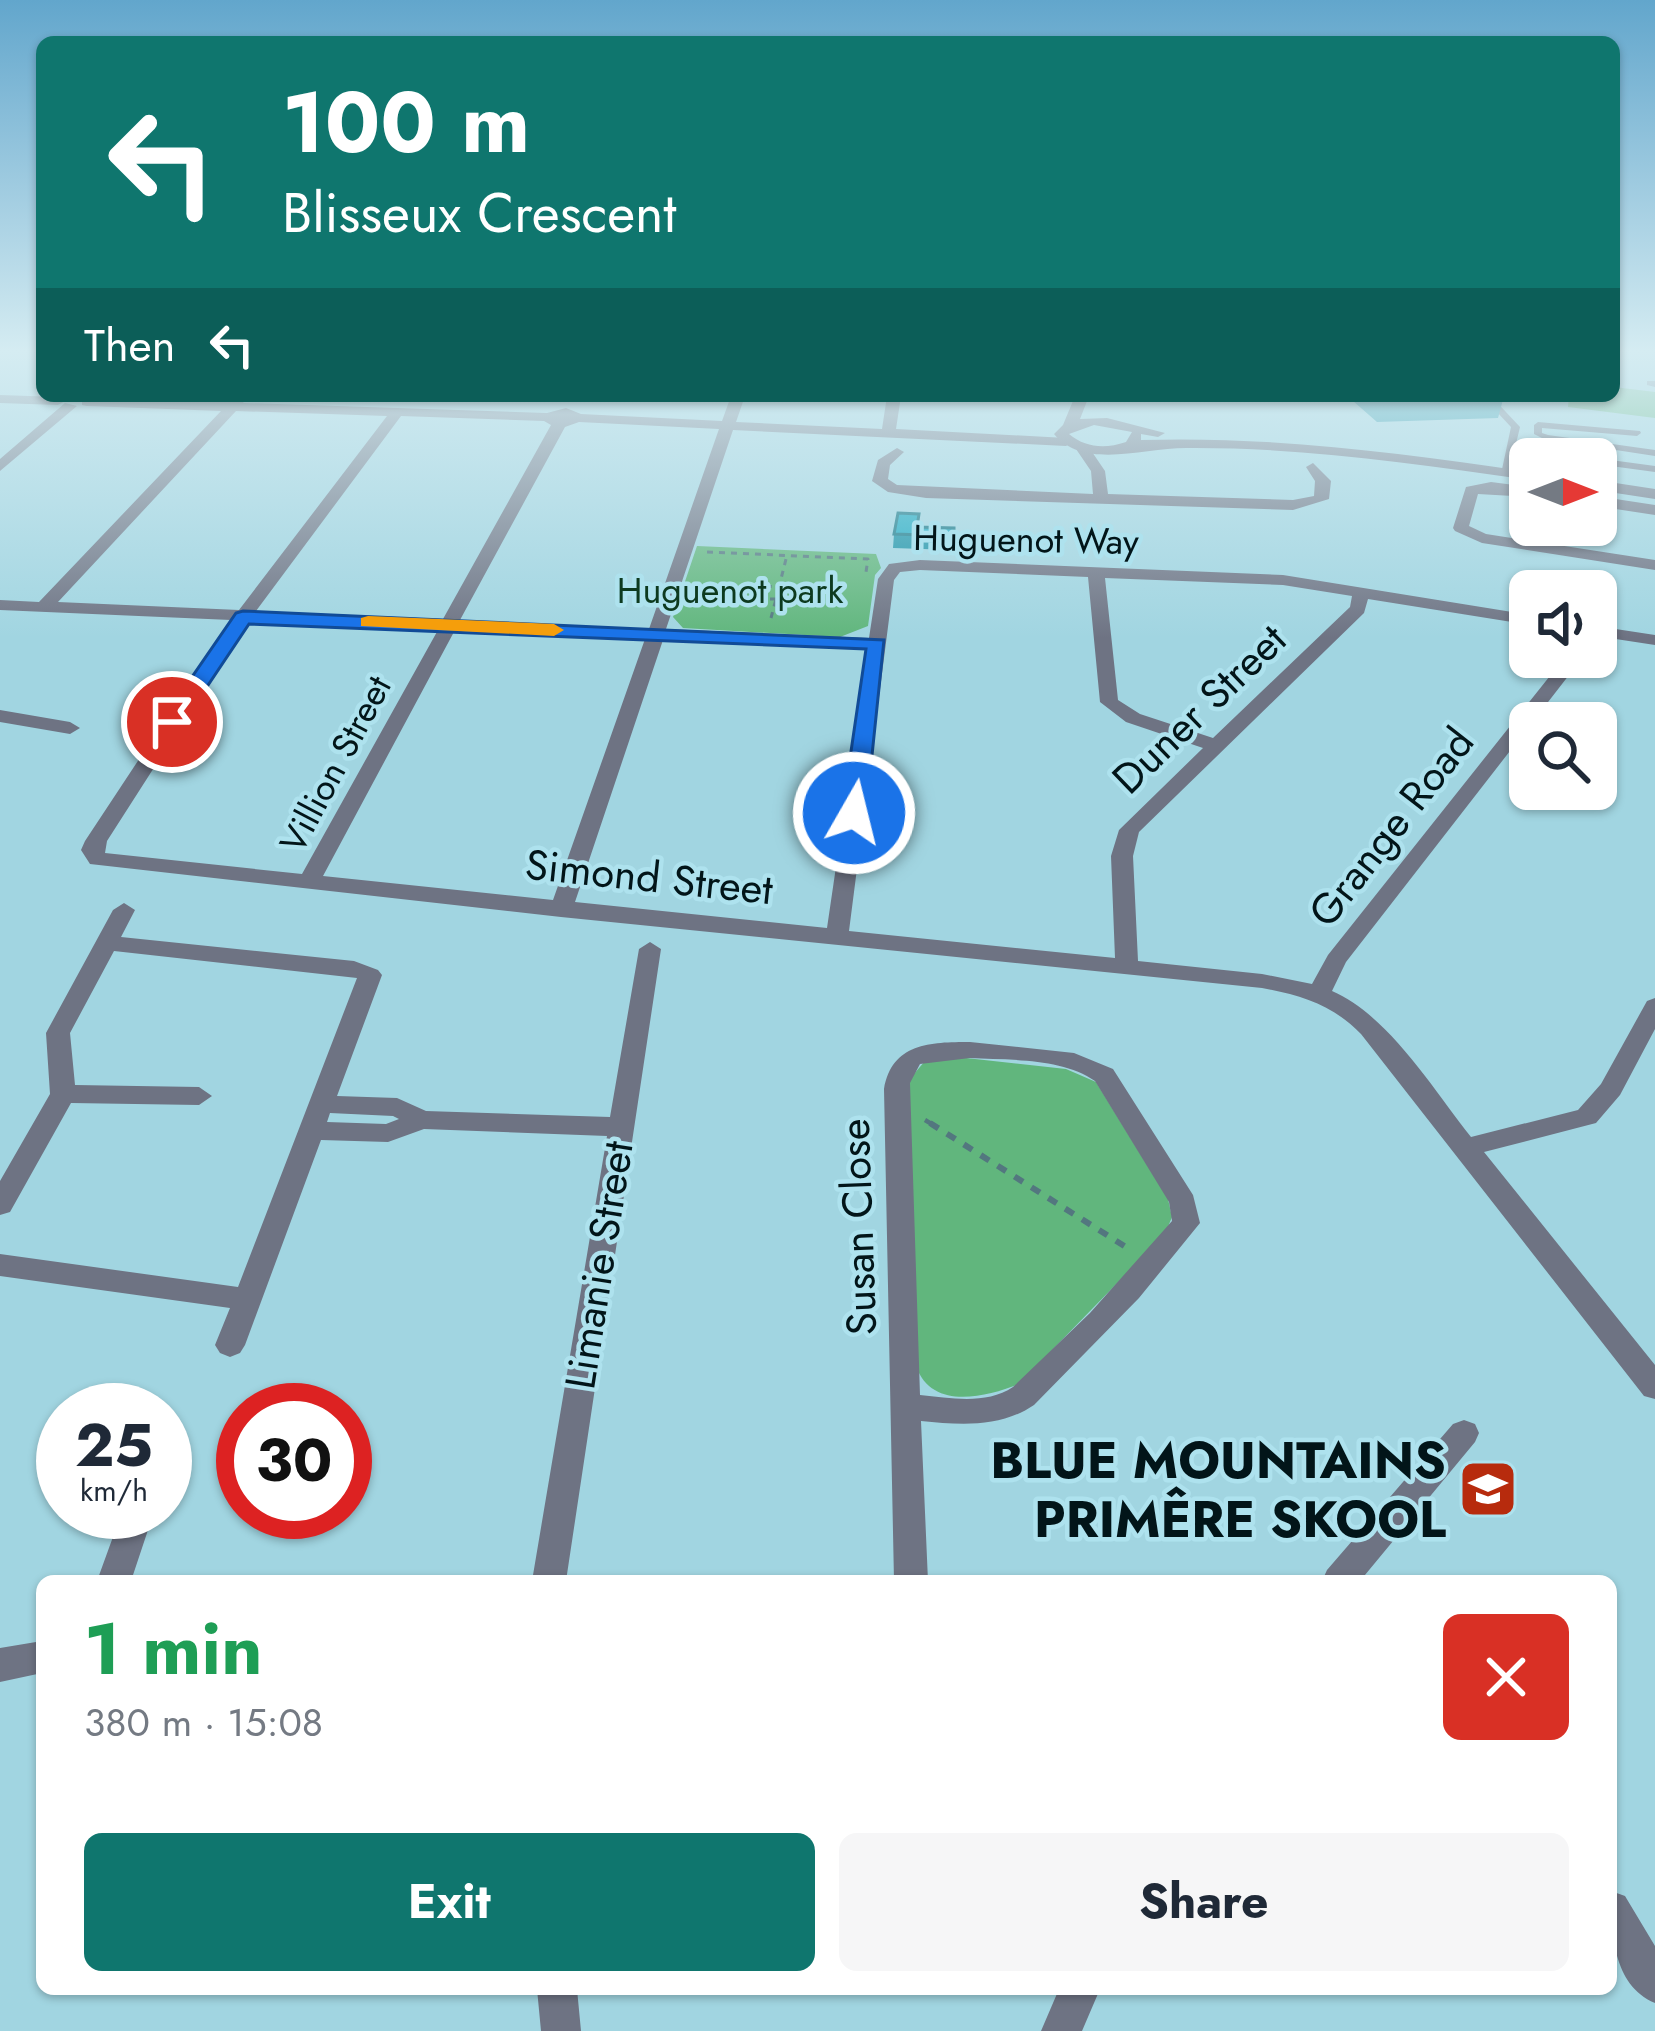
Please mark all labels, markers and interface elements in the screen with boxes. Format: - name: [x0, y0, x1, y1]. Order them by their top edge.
- text: 100 m: [282, 62, 530, 184]
- icon: left: [84, 84, 240, 240]
- text: Blisseux Crescent: [282, 174, 676, 252]
- icon: left: [199, 312, 265, 378]
- text: Then: [84, 313, 175, 378]
- north arrow: [1509, 438, 1617, 546]
- map controls: [1509, 438, 1617, 810]
- street label: Huguenot Way: [913, 511, 1139, 567]
- park label: Huguenot park: [617, 564, 843, 616]
- button: sound: [1509, 570, 1617, 678]
- street label: Duner Street: [1098, 610, 1300, 808]
- street label: Villion Street: [266, 666, 404, 862]
- pin: [121, 671, 223, 773]
- icon: arrive: [139, 689, 205, 755]
- button: search: [1509, 702, 1617, 810]
- street label: Grange Road: [1294, 714, 1488, 940]
- position arrow: [791, 750, 917, 876]
- street label: Simond Street: [522, 834, 776, 920]
- street label: Susan Close: [824, 1118, 892, 1336]
- street label: Limanie Street: [549, 1137, 649, 1393]
- speed limit sign: 30: [216, 1383, 372, 1539]
- text: 25: [75, 1402, 153, 1489]
- place label: BLUE MOUNTAINS PRIMÊRE SKOOL: [990, 1423, 1446, 1556]
- school or university icon: BLUE MOUNTAINS PRIMÊRE SKOOL: [1457, 1458, 1519, 1520]
- text: km/h: [80, 1469, 148, 1512]
- text: 1 min: [84, 1597, 263, 1701]
- button: close: [1443, 1614, 1569, 1740]
- text: 380 m · 15:08: [84, 1694, 323, 1751]
- button: Exit: [84, 1833, 815, 1971]
- button: Share: [839, 1833, 1569, 1971]

